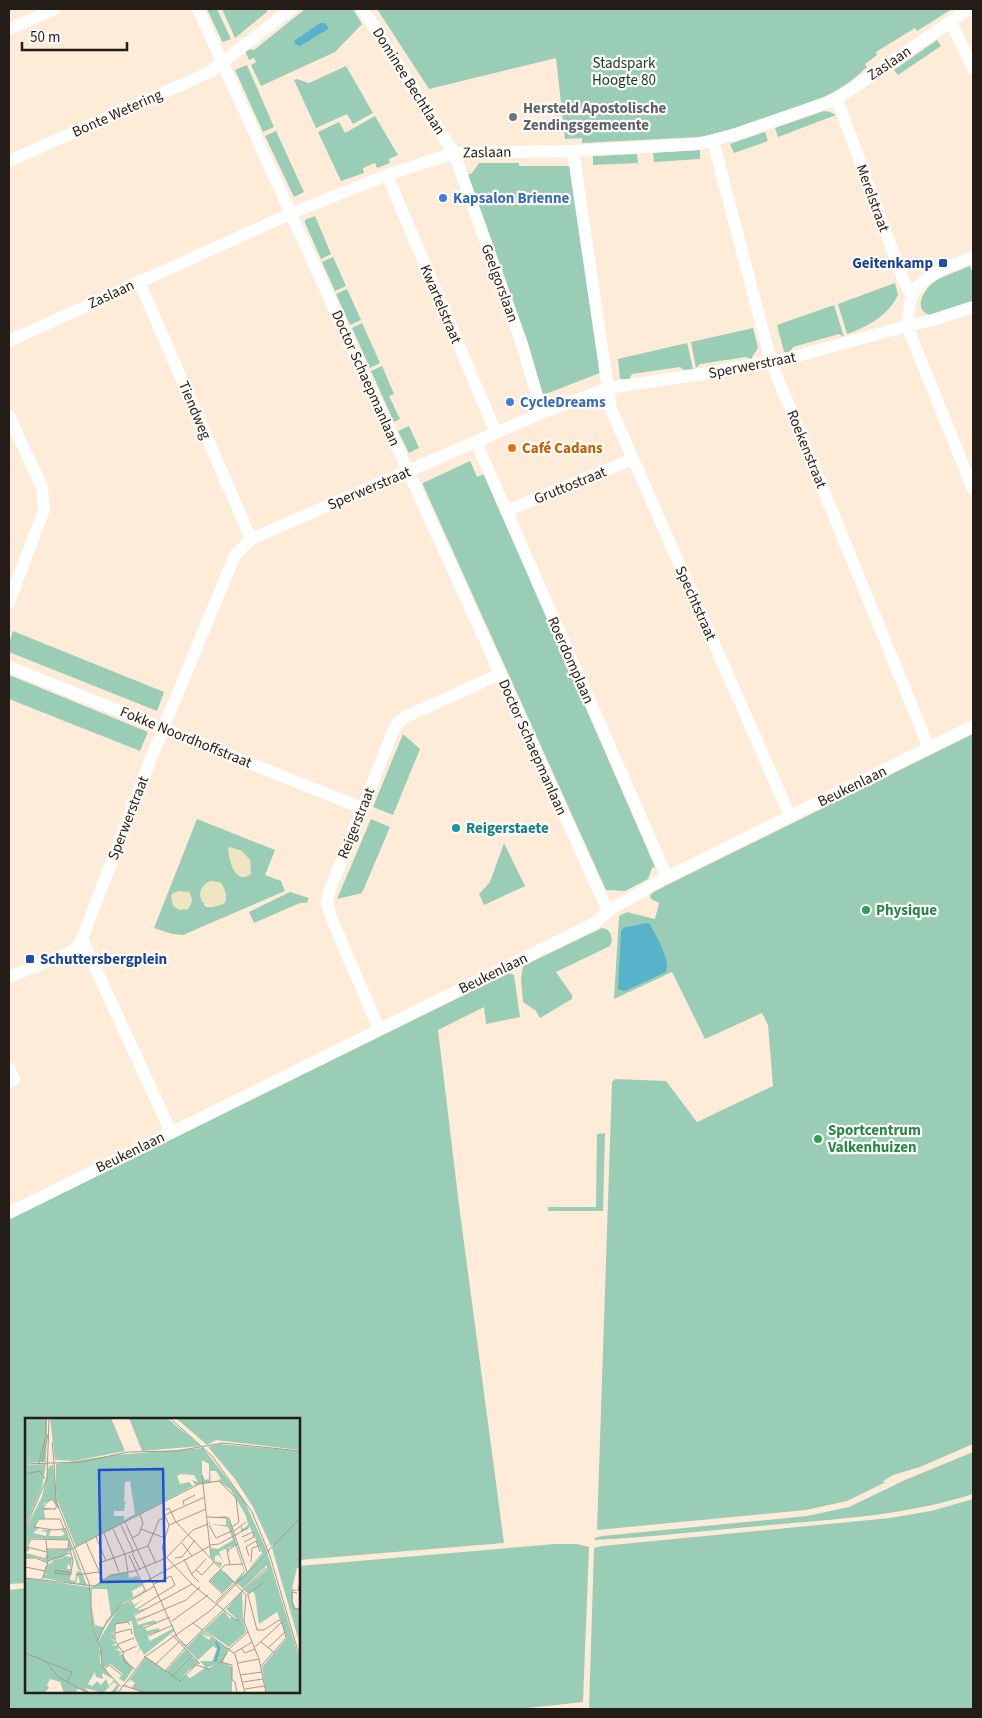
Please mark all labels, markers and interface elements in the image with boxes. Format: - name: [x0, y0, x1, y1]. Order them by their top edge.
- scale bar: [22, 20, 128, 52]
- street label: Dominee Bechtlaan: [367, 24, 450, 139]
- text: 50 m: [30, 27, 60, 48]
- street label: Zaslaan: [863, 41, 915, 86]
- park label: Stadspark Hoogte 80: [592, 53, 656, 91]
- street label: Bonte Wetering: [69, 84, 166, 143]
- place label: Hersteld Apostolische Zendingsgemeente: [523, 98, 666, 136]
- marker: Hersteld Apostolische Zendingsgemeente: [507, 111, 519, 123]
- street label: Zaslaan: [462, 142, 512, 163]
- street label: Merelstraat: [851, 161, 894, 235]
- place label: Kapsalon Brienne: [453, 188, 569, 209]
- marker: Kapsalon Brienne: [437, 192, 449, 204]
- street label: Geelgorslaan: [476, 241, 523, 325]
- place label: Geitenkamp: [852, 253, 933, 274]
- marker: Geitenkamp: [937, 257, 949, 269]
- street label: Kwartelstraat: [414, 261, 467, 347]
- street label: Zaslaan: [85, 275, 138, 314]
- street label: Doctor Schaepmanlaan: [326, 307, 405, 450]
- street label: Sperwerstraat: [707, 347, 798, 384]
- street label: Tiendweg: [173, 378, 216, 443]
- place label: CycleDreams: [520, 392, 606, 413]
- marker: CycleDreams: [504, 396, 516, 408]
- street label: Roekenstraat: [781, 407, 832, 491]
- place label: Café Cadans: [522, 438, 603, 459]
- marker: Café Cadans: [506, 442, 518, 454]
- street label: Gruttostraat: [531, 461, 609, 509]
- street label: Sperwerstraat: [324, 462, 414, 515]
- street label: Spechtstraat: [670, 563, 721, 644]
- street label: Roerdomplaan: [542, 613, 599, 707]
- street label: Doctor Schaepmanlaan: [493, 676, 572, 819]
- street label: Fokke Noordhoffstraat: [117, 701, 255, 774]
- street label: Beukenlaan: [814, 761, 890, 812]
- street label: Sperwerstraat: [103, 773, 154, 863]
- street label: Reigerstraat: [333, 784, 380, 862]
- place label: Reigerstaete: [466, 818, 549, 839]
- marker: Reigerstaete: [450, 822, 462, 834]
- place label: Physique: [876, 900, 937, 921]
- marker: Physique: [860, 904, 872, 916]
- street label: Beukenlaan: [455, 948, 531, 999]
- place label: Schuttersbergplein: [40, 949, 167, 970]
- marker: Schuttersbergplein: [24, 953, 36, 965]
- place label: Sportcentrum Valkenhuizen: [827, 1120, 921, 1158]
- street label: Beukenlaan: [92, 1127, 168, 1178]
- marker: Sportcentrum Valkenhuizen: [812, 1133, 824, 1145]
- inset map: [25, 1418, 300, 1693]

